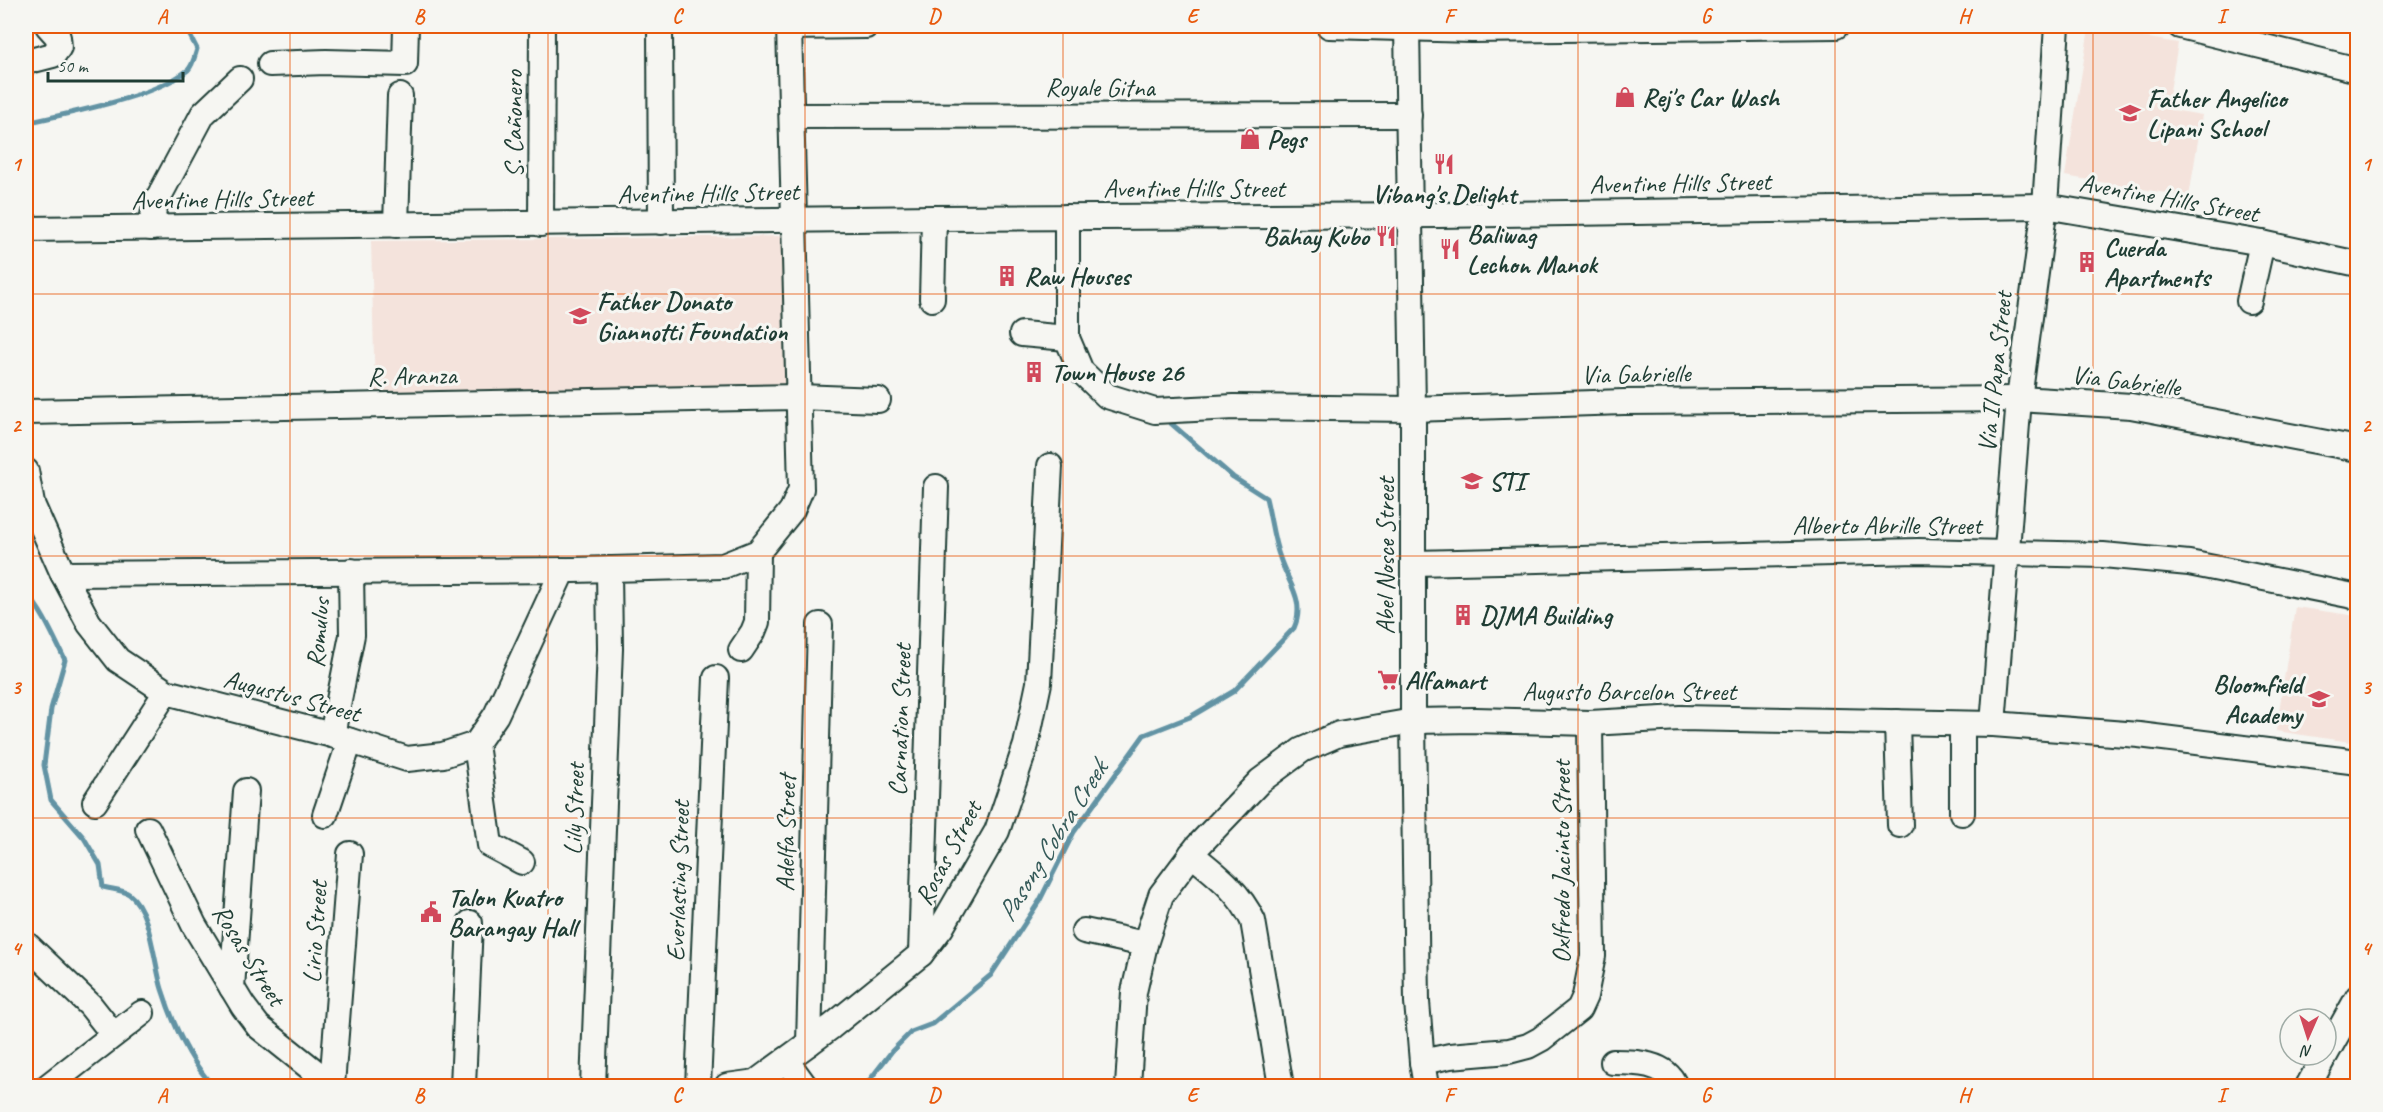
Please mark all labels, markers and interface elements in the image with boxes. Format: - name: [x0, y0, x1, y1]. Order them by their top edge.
- text: A: [157, 4, 169, 29]
- text: B: [414, 4, 426, 29]
- text: C: [672, 4, 684, 29]
- text: D: [928, 4, 942, 29]
- text: E: [1187, 4, 1201, 29]
- text: F: [1444, 4, 1458, 29]
- text: G: [1701, 4, 1714, 29]
- text: H: [1958, 4, 1973, 29]
- text: I: [2217, 4, 2230, 29]
- scale bar: [48, 45, 183, 83]
- text: 50 m: [57, 55, 90, 77]
- street label: S. Cañonero: [497, 69, 530, 178]
- street label: Royale Gitna: [1045, 71, 1156, 104]
- place label: Rej's Car Wash: [1642, 81, 1781, 114]
- place label: Father Angelico Lipani School: [2147, 82, 2289, 145]
- shop icon: Rej's Car Wash: [1613, 85, 1637, 109]
- school or university icon: Father Angelico Lipani School: [2118, 101, 2142, 125]
- place label: Pegs: [1267, 123, 1309, 156]
- shop icon: Pegs: [1238, 127, 1262, 151]
- text: 1: [12, 152, 23, 177]
- restaurant icon: Vibang's Delight: [1432, 152, 1456, 176]
- text: 1: [2362, 152, 2373, 177]
- street label: Aventine Hills Street: [1589, 165, 1773, 201]
- street label: Aventine Hills Street: [2077, 166, 2264, 230]
- street label: Aventine Hills Street: [1103, 172, 1287, 205]
- street label: Aventine Hills Street: [617, 175, 801, 211]
- place label: Vibang's Delight: [1372, 178, 1519, 211]
- street label: Aventine Hills Street: [131, 181, 315, 217]
- place label: Baliwag Lechon Manok: [1467, 218, 1599, 281]
- place label: Bahay Kubo: [1263, 220, 1371, 253]
- restaurant icon: Bahay Kubo: [1374, 224, 1398, 248]
- place label: Cuerda Apartments: [2104, 231, 2213, 294]
- restaurant icon: Baliwag Lechon Manok: [1438, 237, 1462, 261]
- building icon: Cuerda Apartments: [2075, 250, 2099, 274]
- place label: Raw Houses: [1024, 260, 1133, 293]
- building icon: Raw Houses: [995, 264, 1019, 288]
- place label: Father Donato Giannotti Foundation: [597, 285, 789, 348]
- street label: Via Il Papa Street: [1970, 288, 2020, 454]
- school or university icon: Father Donato Giannotti Foundation: [568, 304, 592, 328]
- place label: Town House 26: [1051, 356, 1185, 389]
- street label: Via Gabrielle: [1581, 357, 1692, 391]
- street label: Via Gabrielle: [2070, 358, 2184, 404]
- street label: R. Aranza: [367, 359, 458, 393]
- building icon: Town House 26: [1022, 360, 1046, 384]
- text: 2: [12, 413, 23, 438]
- text: 2: [2362, 413, 2373, 438]
- place label: STI: [1489, 465, 1531, 498]
- school or university icon: STI: [1460, 469, 1484, 493]
- street label: Abel Nosce Street: [1369, 475, 1402, 635]
- street label: Alberto Abrille Street: [1793, 509, 1984, 542]
- street label: Romulus: [299, 595, 338, 669]
- place label: DJMA Building: [1480, 599, 1614, 632]
- building icon: DJMA Building: [1451, 603, 1475, 627]
- street label: Carnation Street: [881, 641, 919, 796]
- street label: Augustus Street: [220, 662, 366, 731]
- place label: Alfamart: [1405, 664, 1489, 697]
- supermarket icon: Alfamart: [1376, 668, 1400, 692]
- place label: Bloomfield Academy: [2213, 668, 2307, 731]
- text: 3: [12, 675, 23, 700]
- street label: Augusto Barcelon Street: [1522, 675, 1738, 708]
- text: 3: [2362, 675, 2373, 700]
- school or university icon: Bloomfield Academy: [2307, 687, 2331, 711]
- water label: Pasong Cobra Creek: [989, 750, 1117, 927]
- street label: Oxlfredo Jacinto Street: [1545, 758, 1578, 964]
- street label: Lily Street: [556, 760, 592, 855]
- street label: Adelfa Street: [768, 771, 804, 892]
- street label: Rosas Street: [907, 793, 990, 911]
- street label: Everlasting Street: [659, 798, 697, 962]
- street label: Lirio Street: [295, 878, 335, 984]
- place label: Talon Kuatro Barangay Hall: [448, 881, 582, 944]
- street label: Rosas Street: [205, 898, 294, 1014]
- public building icon: Talon Kuatro Barangay Hall: [419, 900, 443, 924]
- text: 4: [12, 936, 24, 961]
- text: 4: [2362, 936, 2374, 961]
- north arrow: [2278, 1007, 2338, 1067]
- text: N: [2299, 1041, 2313, 1061]
- text: A: [157, 1083, 169, 1108]
- text: B: [414, 1083, 426, 1108]
- text: C: [672, 1083, 684, 1108]
- text: D: [928, 1083, 942, 1108]
- text: E: [1187, 1083, 1201, 1108]
- text: F: [1444, 1083, 1458, 1108]
- text: G: [1701, 1083, 1714, 1108]
- text: H: [1958, 1083, 1973, 1108]
- text: I: [2217, 1083, 2230, 1108]

